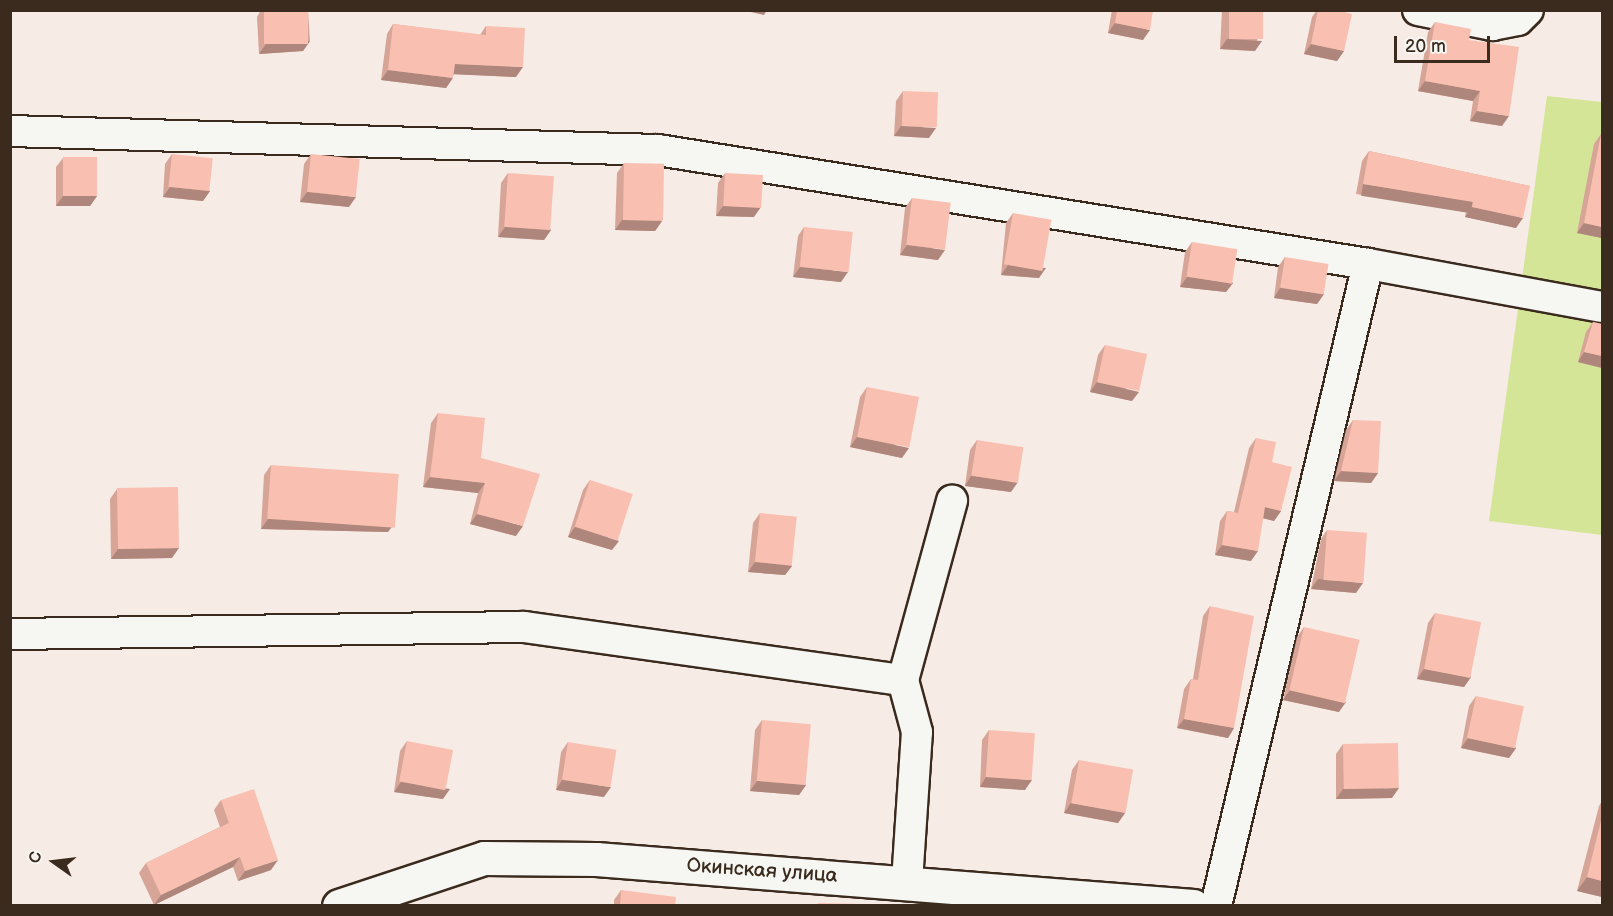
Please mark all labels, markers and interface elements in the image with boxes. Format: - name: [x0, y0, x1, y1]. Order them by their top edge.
- scale bar: [1397, 24, 1493, 62]
- text: 20 m: [1405, 36, 1446, 57]
- north arrow: [24, 832, 84, 892]
- text: С: [25, 850, 47, 865]
- street label: Окинская улица: [686, 854, 838, 888]

